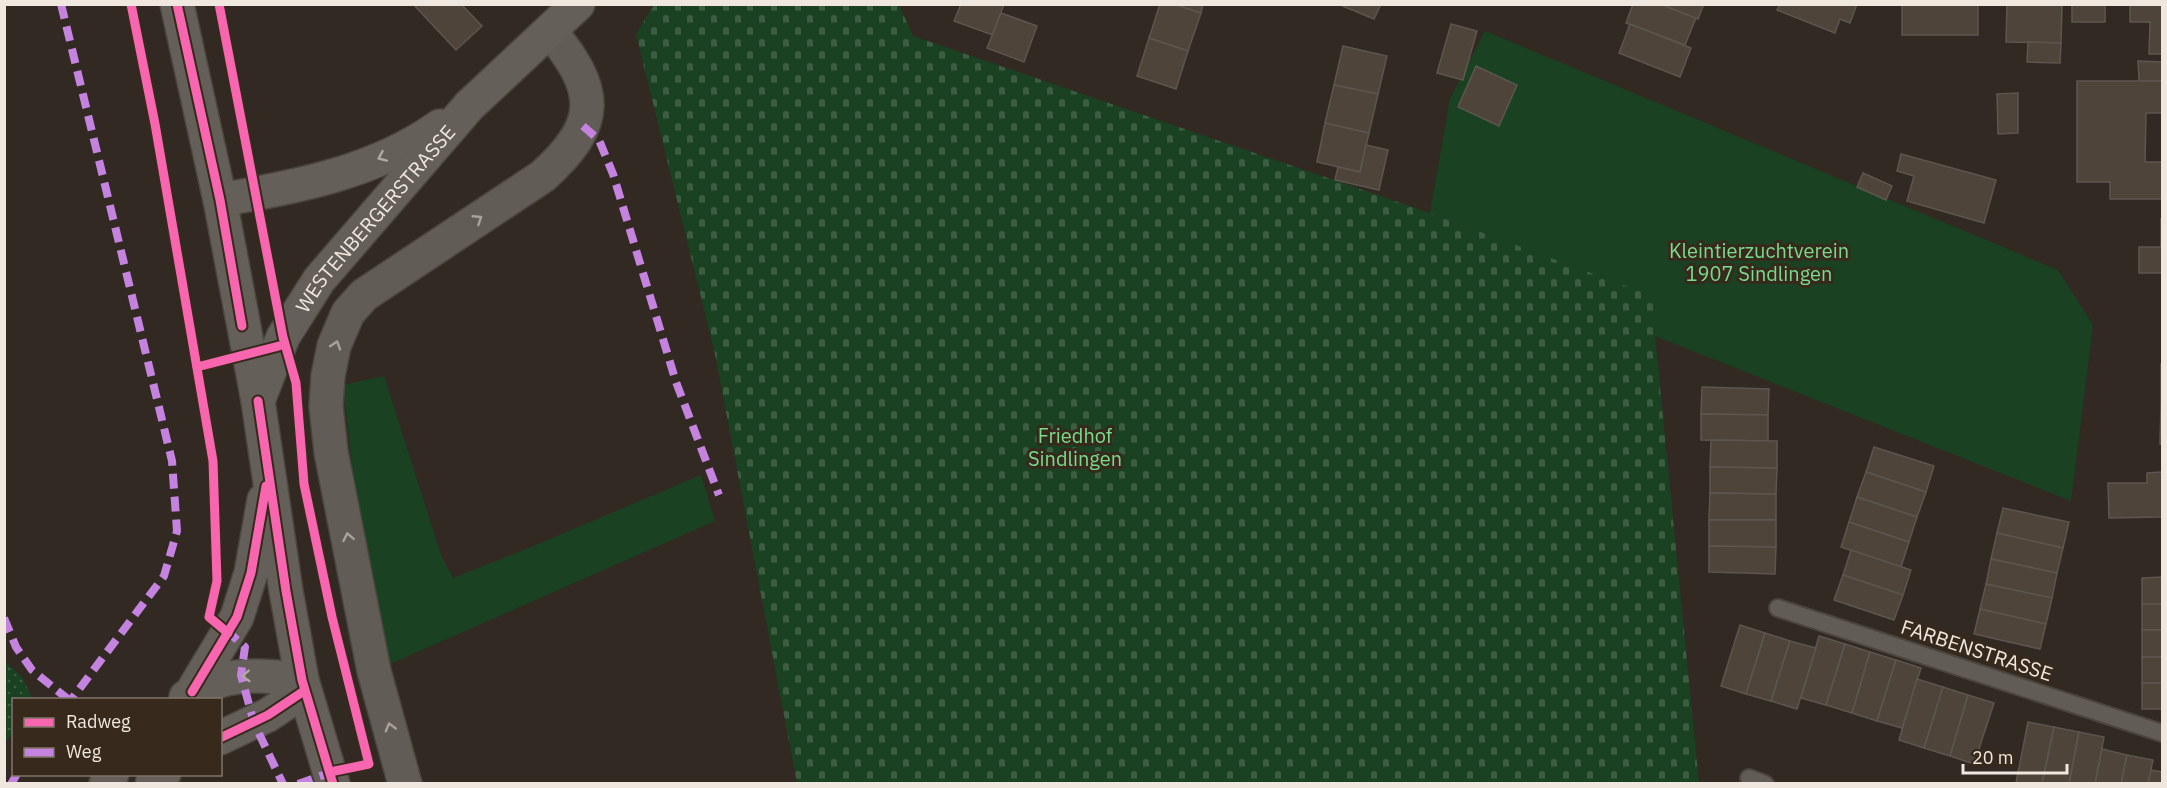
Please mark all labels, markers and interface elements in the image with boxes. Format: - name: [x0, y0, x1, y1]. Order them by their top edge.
- street label: WESTENBERGERSTRASSE: [289, 119, 461, 317]
- one-way arrow: [378, 150, 389, 162]
- one-way arrow: [471, 215, 482, 226]
- park label: Kleintierzuchtverein 1907 Sindlingen: [1669, 237, 1849, 287]
- one-way arrow: [328, 340, 341, 351]
- park label: Friedhof Sindlingen: [1028, 422, 1122, 472]
- one-way arrow: [342, 532, 355, 542]
- street label: FARBENSTRASSE: [1898, 613, 2056, 687]
- one-way arrow: [241, 669, 250, 682]
- legend: [12, 698, 222, 776]
- text: Radweg: [66, 710, 131, 733]
- one-way arrow: [384, 722, 397, 732]
- scale bar: [1963, 737, 2066, 775]
- text: Weg: [66, 740, 102, 763]
- text: 20 m: [1972, 746, 2014, 769]

